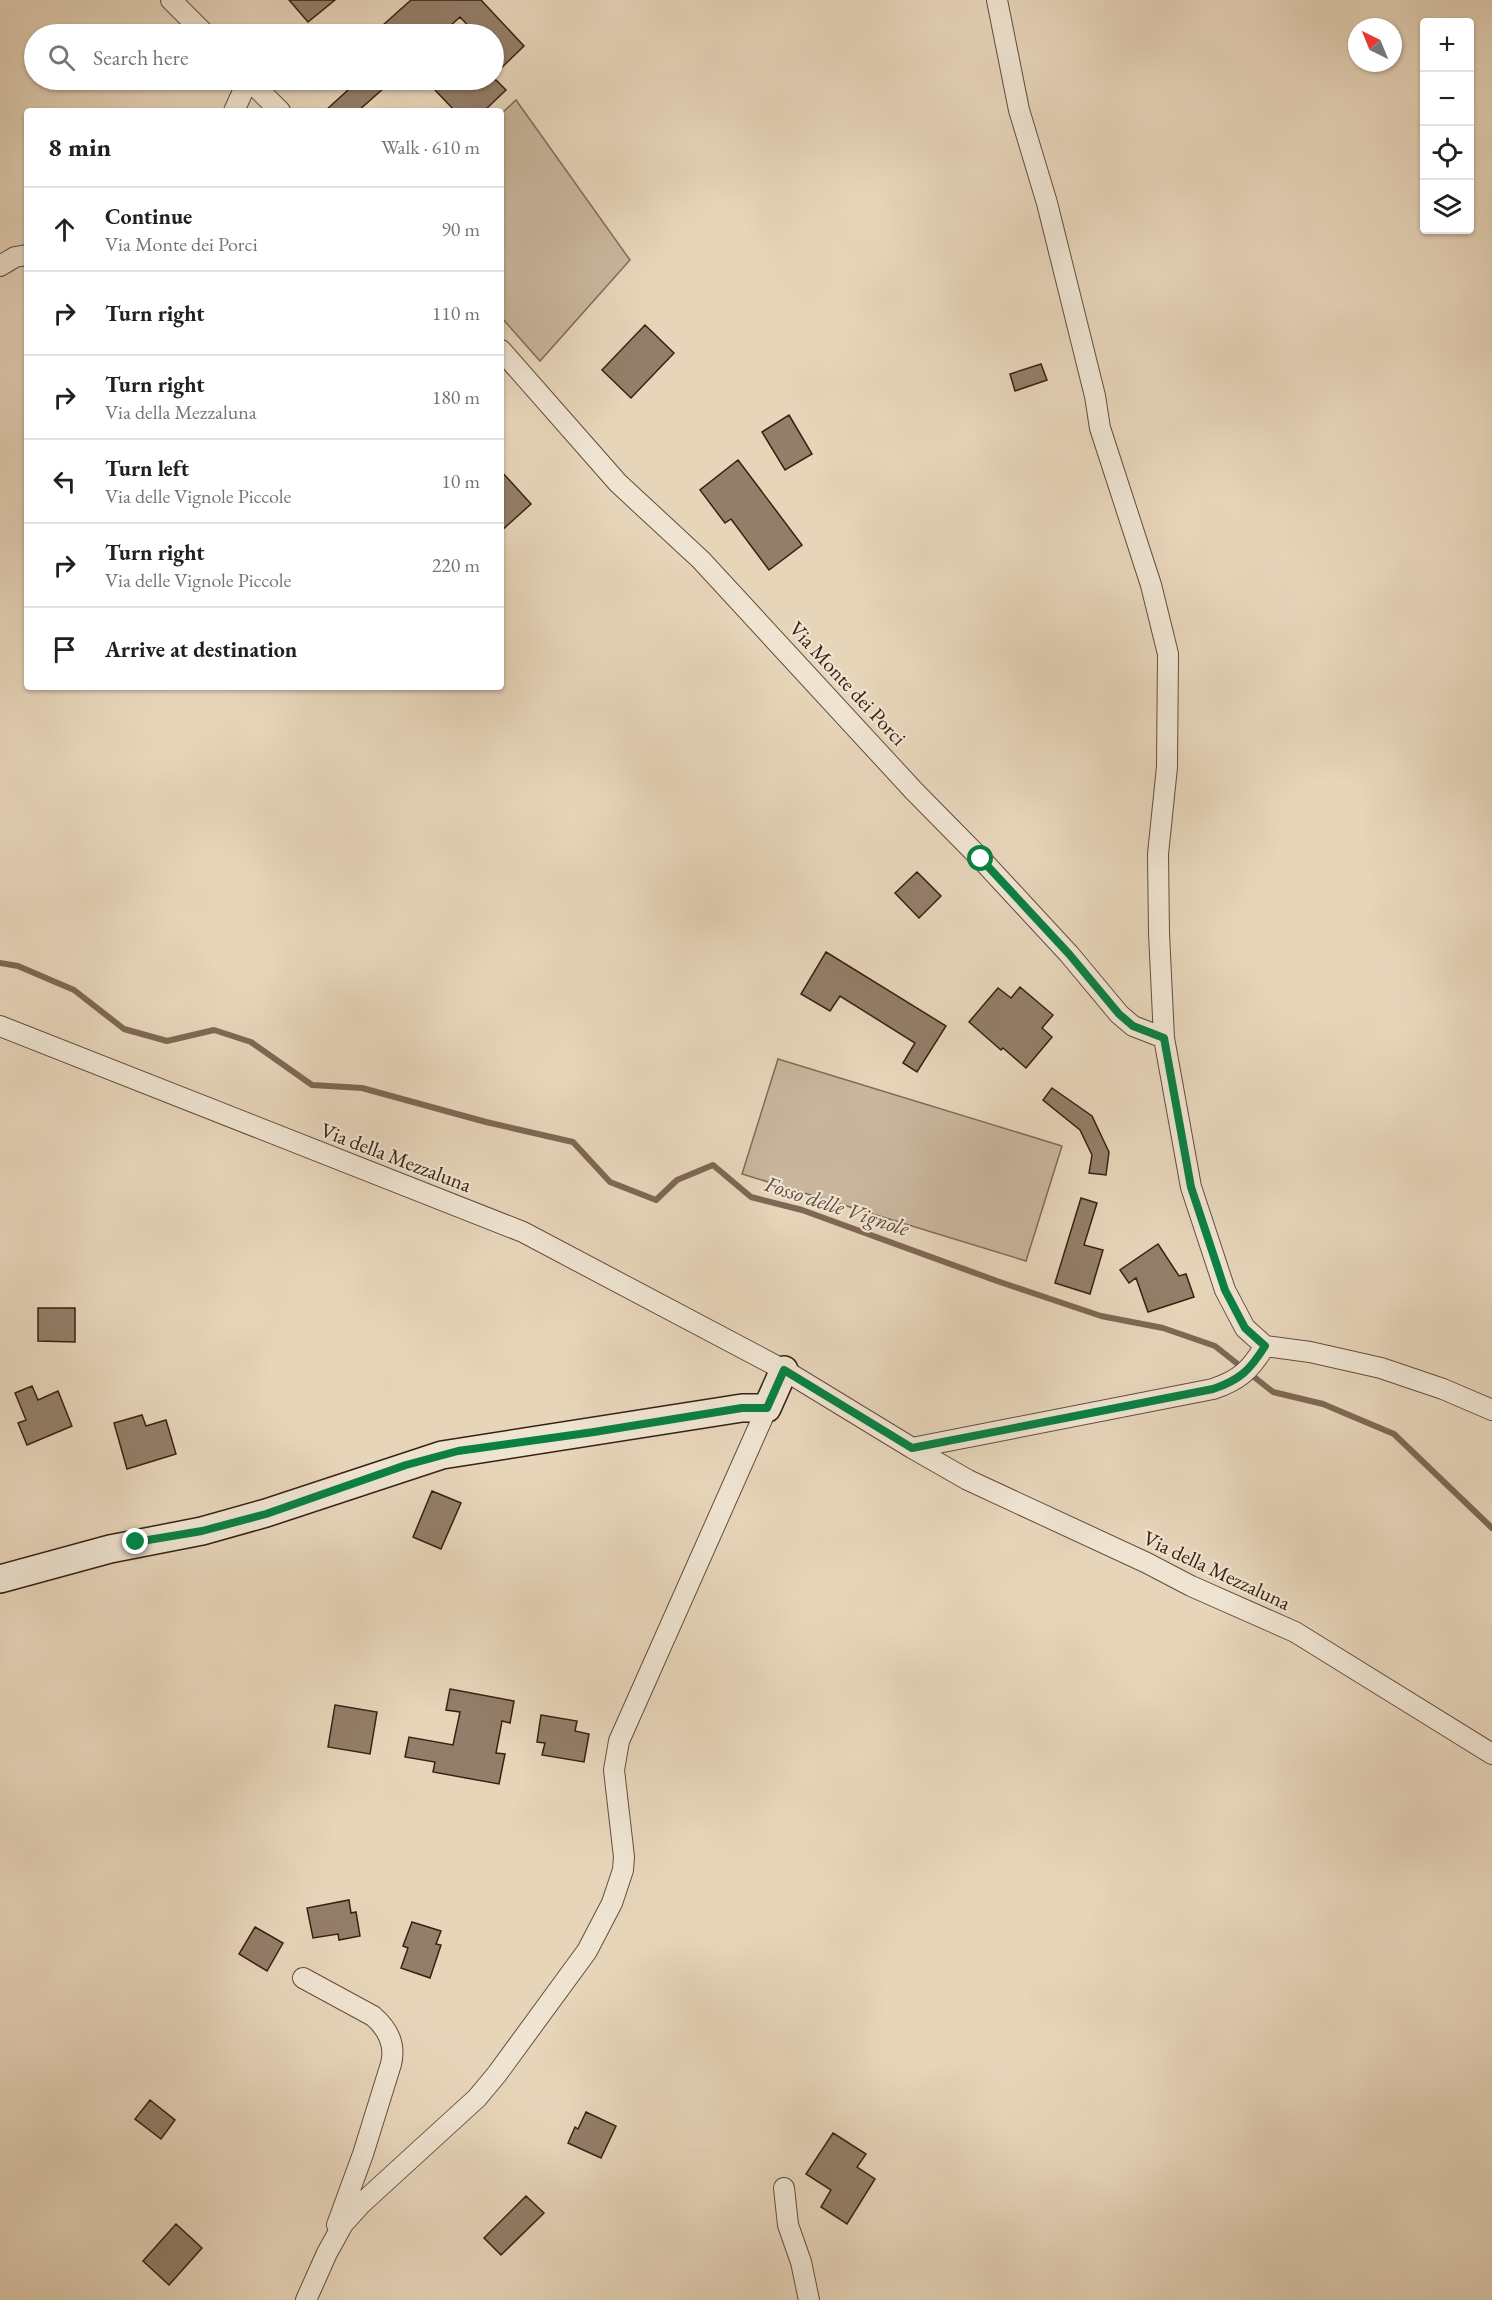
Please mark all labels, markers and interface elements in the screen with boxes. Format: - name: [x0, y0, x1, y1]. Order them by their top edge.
- north arrow: [1348, 18, 1402, 72]
- map controls: [1420, 18, 1474, 234]
- button: +: [1420, 18, 1474, 72]
- search box: [24, 24, 504, 90]
- icon: search: [45, 41, 78, 74]
- text: Search here: [93, 43, 188, 72]
- button: −: [1420, 72, 1474, 126]
- button: locate: [1420, 126, 1474, 180]
- text: 8 min: [48, 130, 111, 164]
- text: Walk · 610 m: [381, 134, 480, 160]
- button: layers: [1420, 180, 1474, 234]
- text: Continue: [105, 202, 192, 231]
- icon: ahead: [48, 213, 81, 246]
- text: 90 m: [441, 216, 480, 242]
- text: Via Monte dei Porci: [105, 231, 258, 257]
- icon: right: [48, 297, 81, 330]
- text: Turn right: [105, 299, 204, 328]
- text: 110 m: [432, 300, 480, 326]
- text: Turn right: [105, 370, 204, 399]
- icon: right: [48, 381, 81, 414]
- text: 180 m: [432, 384, 480, 410]
- text: Via della Mezzaluna: [105, 399, 257, 425]
- text: Turn left: [105, 454, 189, 483]
- icon: left: [48, 465, 81, 498]
- text: 10 m: [441, 468, 480, 494]
- text: Via delle Vignole Piccole: [105, 483, 291, 509]
- text: Turn right: [105, 538, 204, 567]
- icon: right: [48, 549, 81, 582]
- text: 220 m: [432, 552, 480, 578]
- text: Via delle Vignole Piccole: [105, 567, 291, 593]
- street label: Via Monte dei Porci: [784, 615, 912, 751]
- icon: arrive: [48, 633, 81, 666]
- text: Arrive at destination: [105, 635, 297, 664]
- route start: [967, 845, 993, 871]
- street label: Via della Mezzaluna: [317, 1116, 476, 1198]
- water label: Fosso delle Vignole: [760, 1169, 913, 1243]
- street label: Via della Mezzaluna: [1139, 1524, 1295, 1616]
- route end: [122, 1528, 148, 1554]

